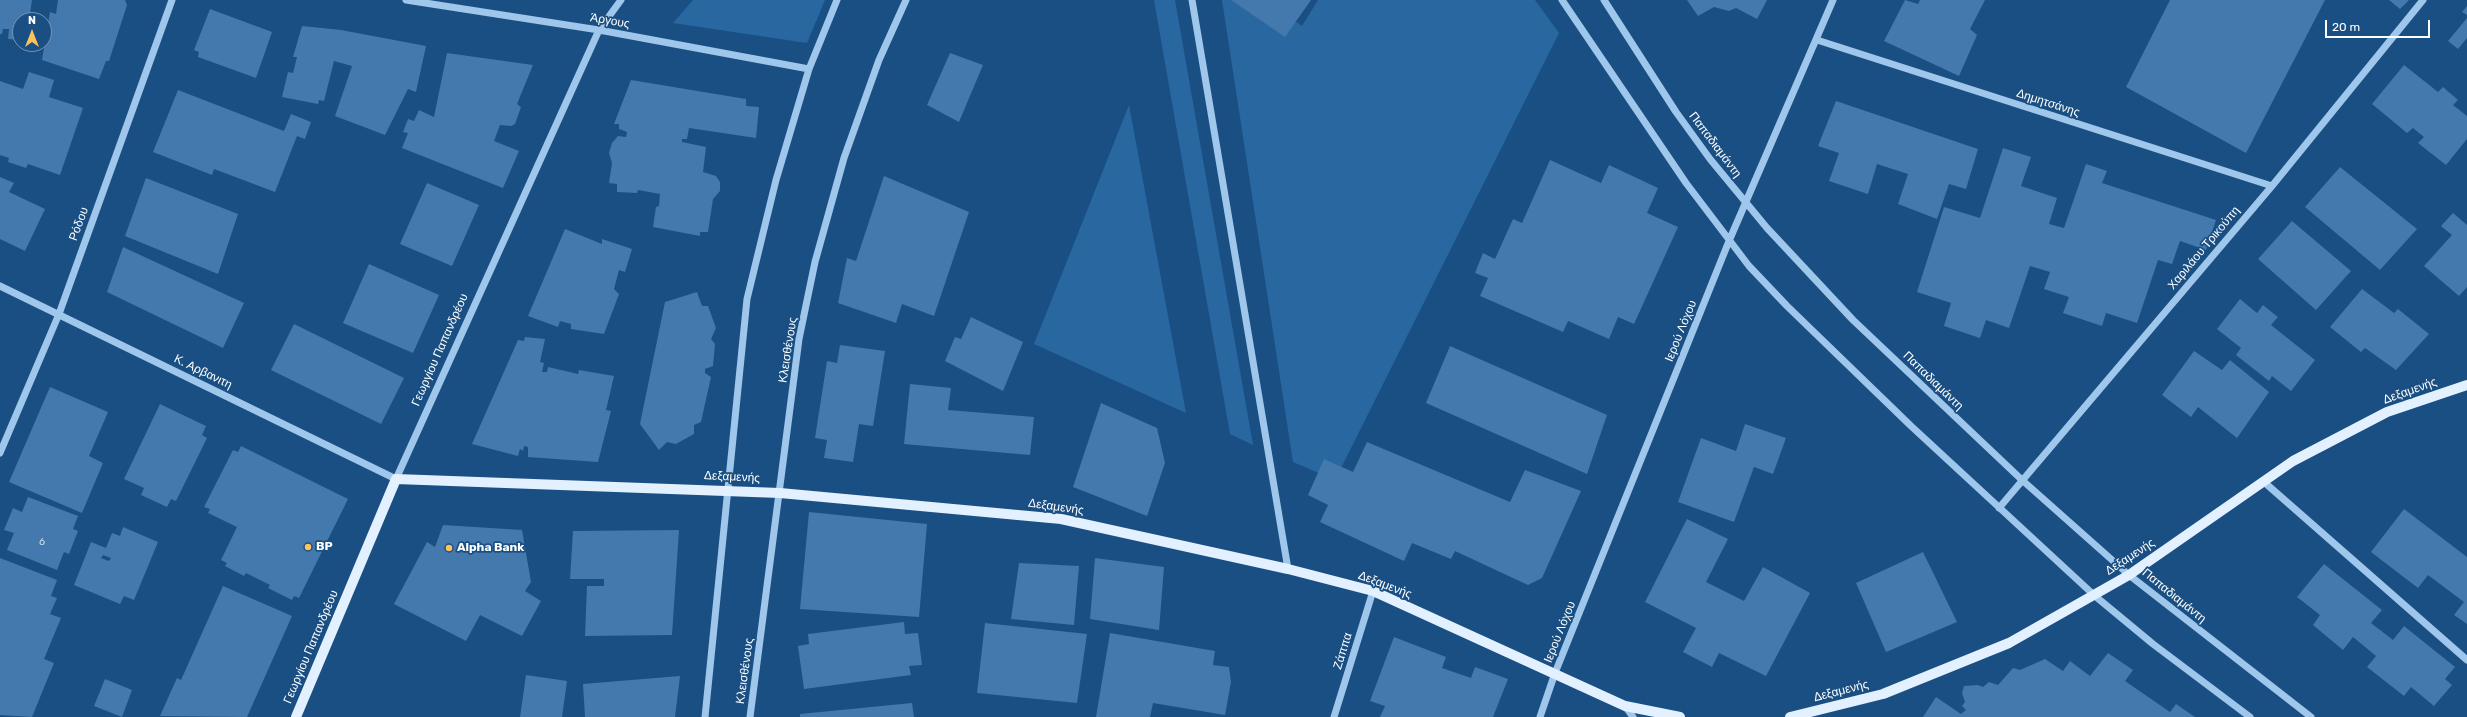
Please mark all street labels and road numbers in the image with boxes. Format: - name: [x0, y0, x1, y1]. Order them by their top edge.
- street label: Άργους: [589, 10, 631, 32]
- street label: Δημητσάνης: [2015, 86, 2081, 120]
- street label: Παπαδιαμάντη: [1686, 109, 1744, 181]
- street label: Χαριλάου Τρικούπη: [2165, 203, 2243, 293]
- street label: Ρόδου: [66, 205, 92, 243]
- street label: Γεωργίου Παπανδρέου: [409, 291, 471, 409]
- street label: Ιερού Λόχου: [1662, 298, 1700, 364]
- street label: Κλεισθένους: [776, 316, 800, 384]
- street label: Παπαδιαμάντη: [1900, 349, 1966, 413]
- street label: Κ. Αρβανιτη: [172, 352, 234, 392]
- street label: Δεξαμενής: [2381, 375, 2439, 407]
- street label: Δεξαμενής: [704, 468, 760, 486]
- street label: Δεξαμενής: [1027, 496, 1085, 518]
- street label: Δεξαμενής: [2103, 536, 2157, 578]
- street label: Παπαδιαμάντη: [2139, 566, 2209, 626]
- street label: Δεξαμενής: [1356, 568, 1414, 602]
- street label: Γεωργίου Παπανδρέου: [281, 588, 341, 706]
- street label: Ιερού Λόχου: [1541, 599, 1579, 665]
- street label: Ζάππα: [1331, 631, 1355, 671]
- street label: Κλεισθένους: [733, 637, 757, 705]
- street label: Δεξαμενής: [1812, 677, 1870, 705]

